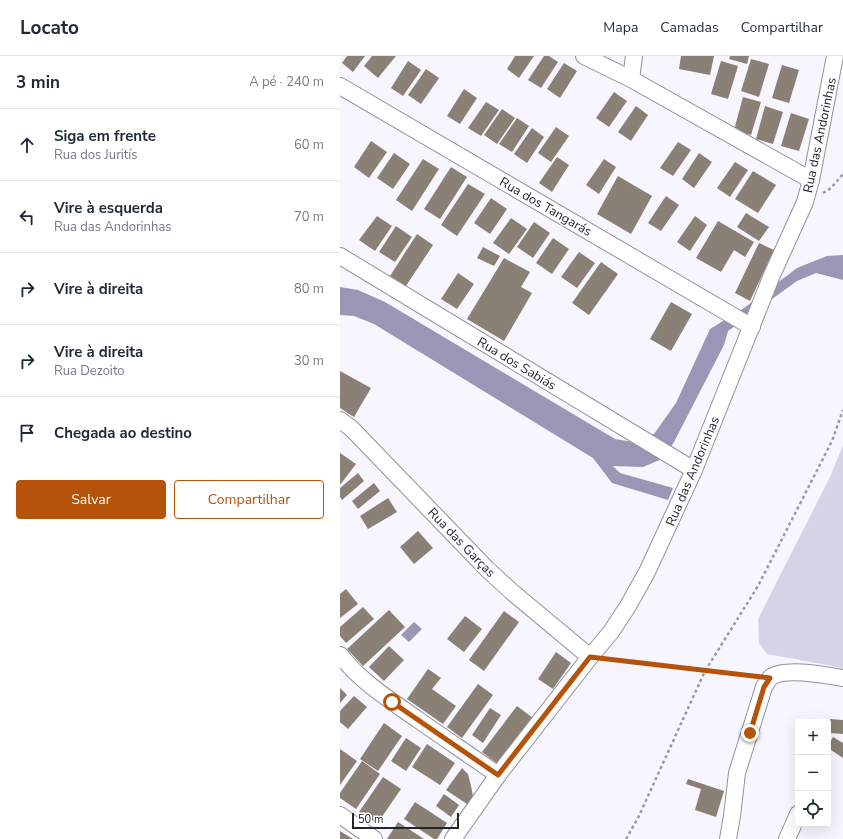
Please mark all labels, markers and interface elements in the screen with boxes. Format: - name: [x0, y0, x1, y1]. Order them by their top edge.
- text: Locato: [20, 15, 79, 41]
- text: Mapa: [603, 18, 638, 37]
- text: Camadas: [660, 18, 719, 37]
- text: Compartilhar: [741, 18, 823, 37]
- text: 3 min: [16, 71, 60, 94]
- text: A pé · 240 m: [249, 73, 324, 91]
- street label: Rua das Andorinhas: [799, 76, 841, 195]
- text: Siga em frente: [54, 126, 156, 146]
- icon: ahead: [16, 134, 38, 156]
- text: 60 m: [294, 136, 324, 154]
- text: Rua dos Juritís: [54, 146, 138, 164]
- street label: Rua dos Tangarás: [496, 173, 595, 241]
- text: Vire à esquerda: [54, 198, 163, 218]
- icon: left: [16, 206, 38, 228]
- text: 70 m: [294, 208, 324, 226]
- text: Rua das Andorinhas: [54, 218, 172, 236]
- icon: right: [16, 278, 38, 300]
- text: Vire à direita: [54, 279, 143, 299]
- text: 80 m: [294, 280, 324, 298]
- street label: Rua dos Sabiás: [474, 333, 559, 395]
- text: Vire à direita: [54, 342, 143, 362]
- icon: right: [16, 350, 38, 372]
- text: 30 m: [294, 352, 324, 370]
- text: Rua Dezoito: [54, 362, 125, 380]
- street label: Rua das Andorinhas: [662, 414, 724, 529]
- icon: arrive: [16, 422, 38, 444]
- text: Chegada ao destino: [54, 423, 192, 443]
- button: Salvar: [16, 480, 166, 519]
- button: Compartilhar: [174, 480, 324, 519]
- street label: Rua das Garças: [423, 504, 499, 581]
- route start: [383, 693, 401, 711]
- map controls: [795, 719, 831, 827]
- button: +: [795, 719, 831, 755]
- route end: [741, 724, 759, 742]
- button: −: [795, 755, 831, 791]
- button: locate: [795, 791, 831, 827]
- scale bar: [352, 811, 459, 830]
- text: 50 m: [358, 812, 383, 827]

